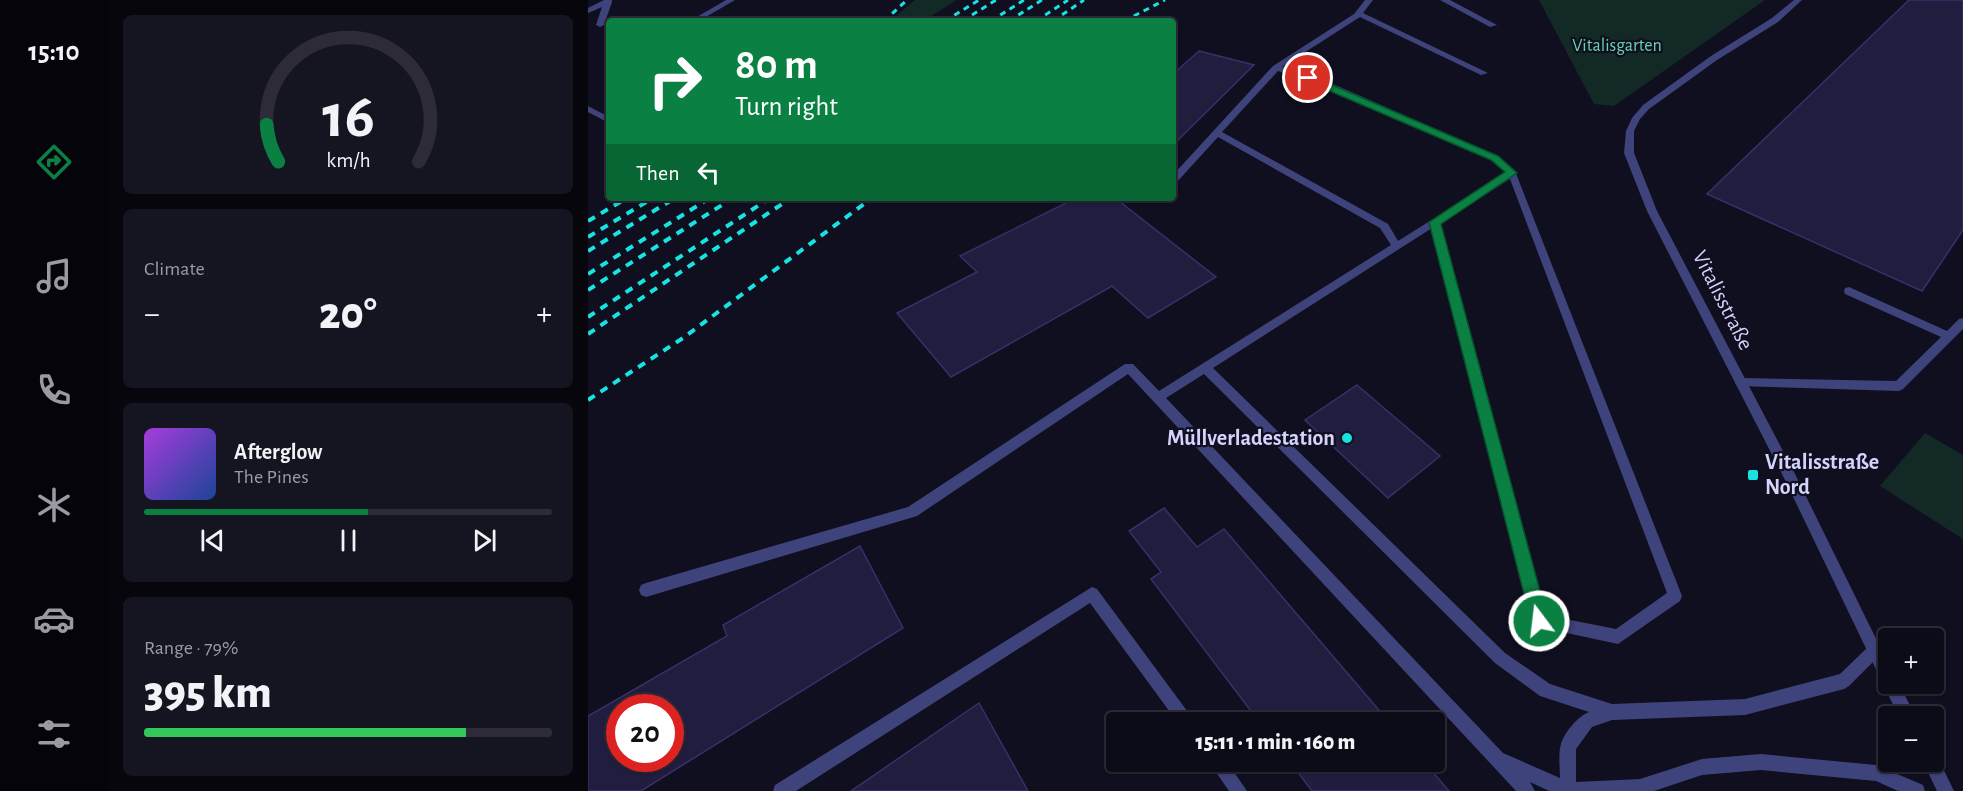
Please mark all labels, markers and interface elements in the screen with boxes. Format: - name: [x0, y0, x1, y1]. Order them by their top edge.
- park label: Vitalisgarten: [1572, 37, 1662, 55]
- text: 15:10: [28, 38, 80, 65]
- icon: right: [636, 42, 714, 120]
- text: 80 m: [735, 44, 818, 86]
- pin: [1282, 52, 1333, 103]
- icon: arrive: [1291, 61, 1324, 94]
- text: 16: [322, 86, 374, 148]
- text: Turn right: [735, 93, 838, 120]
- icon: directions: [33, 141, 75, 183]
- text: km/h: [326, 150, 370, 171]
- icon: left: [692, 156, 725, 189]
- text: Then: [636, 162, 680, 184]
- street label: Vitalisstraße: [1689, 247, 1757, 353]
- icon: music: [33, 255, 75, 297]
- text: Climate: [144, 259, 205, 279]
- text: 20°: [319, 292, 377, 337]
- text: −: [144, 298, 160, 331]
- text: +: [536, 298, 552, 331]
- icon: phone: [33, 369, 75, 411]
- place label: Müllverladestation: [1167, 427, 1335, 449]
- marker: Müllverladestation: [1340, 431, 1354, 445]
- text: Afterglow: [234, 441, 322, 463]
- place label: Vitalisstraße Nord: [1765, 451, 1879, 498]
- text: The Pines: [234, 467, 309, 487]
- marker: Vitalisstraße Nord: [1746, 468, 1760, 482]
- icon: climate: [33, 484, 75, 526]
- icon: previous: [196, 524, 229, 557]
- icon: pause: [332, 524, 365, 557]
- icon: next: [468, 524, 501, 557]
- position arrow: [1507, 589, 1571, 653]
- icon: car: [33, 598, 75, 640]
- map controls: [1878, 628, 1944, 772]
- button: +: [1878, 628, 1944, 694]
- text: Range · 79%: [144, 638, 238, 658]
- text: 395 km: [144, 671, 272, 716]
- speed limit sign: 20: [606, 694, 684, 772]
- button: −: [1878, 706, 1944, 772]
- icon: filters: [33, 713, 75, 755]
- text: 15:11 · 1 min · 160 m: [1196, 731, 1355, 753]

